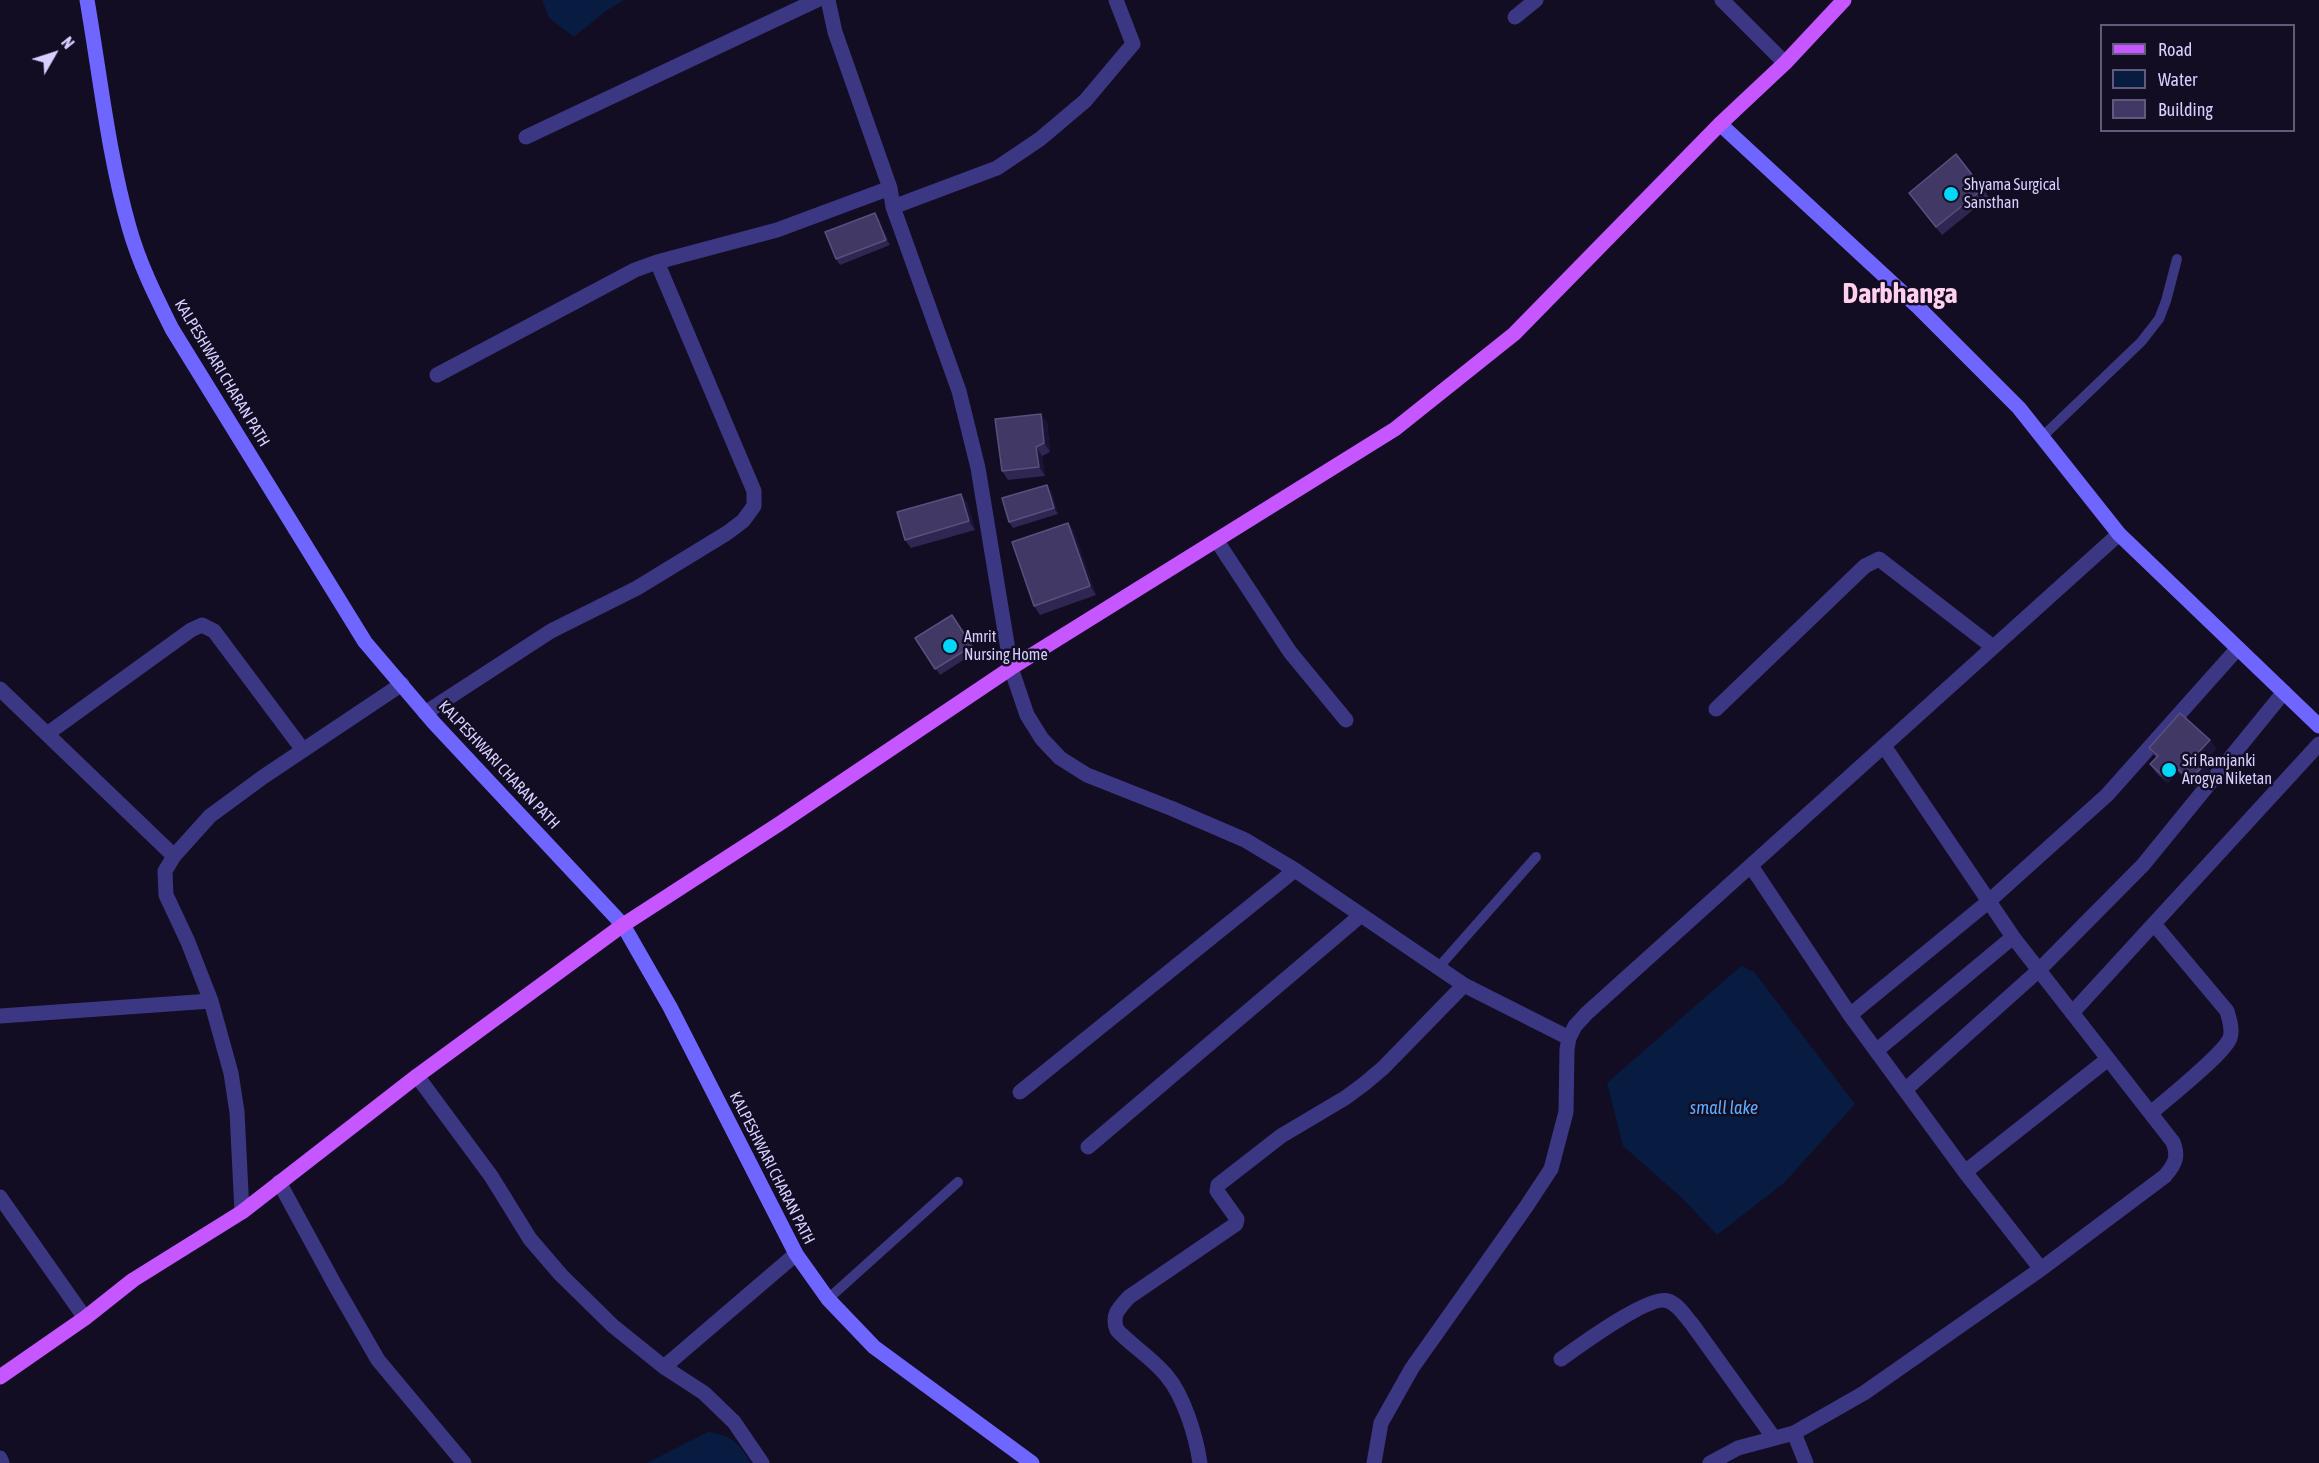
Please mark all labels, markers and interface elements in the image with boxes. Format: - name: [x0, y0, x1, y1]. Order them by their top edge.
- north arrow: [24, 24, 84, 84]
- legend: [2100, 24, 2295, 132]
- text: N: [58, 33, 78, 52]
- text: Road: [2158, 39, 2192, 60]
- text: Water: [2158, 69, 2197, 90]
- text: Building: [2158, 99, 2213, 120]
- place label: Shyama Surgical Sansthan: [1964, 175, 2060, 213]
- marker: Shyama Surgical Sansthan: [1942, 185, 1960, 203]
- district label: Darbhanga: [1843, 277, 1957, 311]
- street label: KALPESHWARI CHARAN PATH: [170, 296, 274, 450]
- place label: Amrit Nursing Home: [964, 627, 1048, 665]
- marker: Amrit Nursing Home: [941, 637, 959, 655]
- street label: KALPESHWARI CHARAN PATH: [435, 697, 563, 833]
- place label: Sri Ramjanki Arogya Niketan: [2182, 751, 2272, 789]
- marker: Sri Ramjanki Arogya Niketan: [2160, 761, 2178, 779]
- street label: KALPESHWARI CHARAN PATH: [725, 1089, 819, 1247]
- water label: small lake: [1690, 1097, 1758, 1119]

